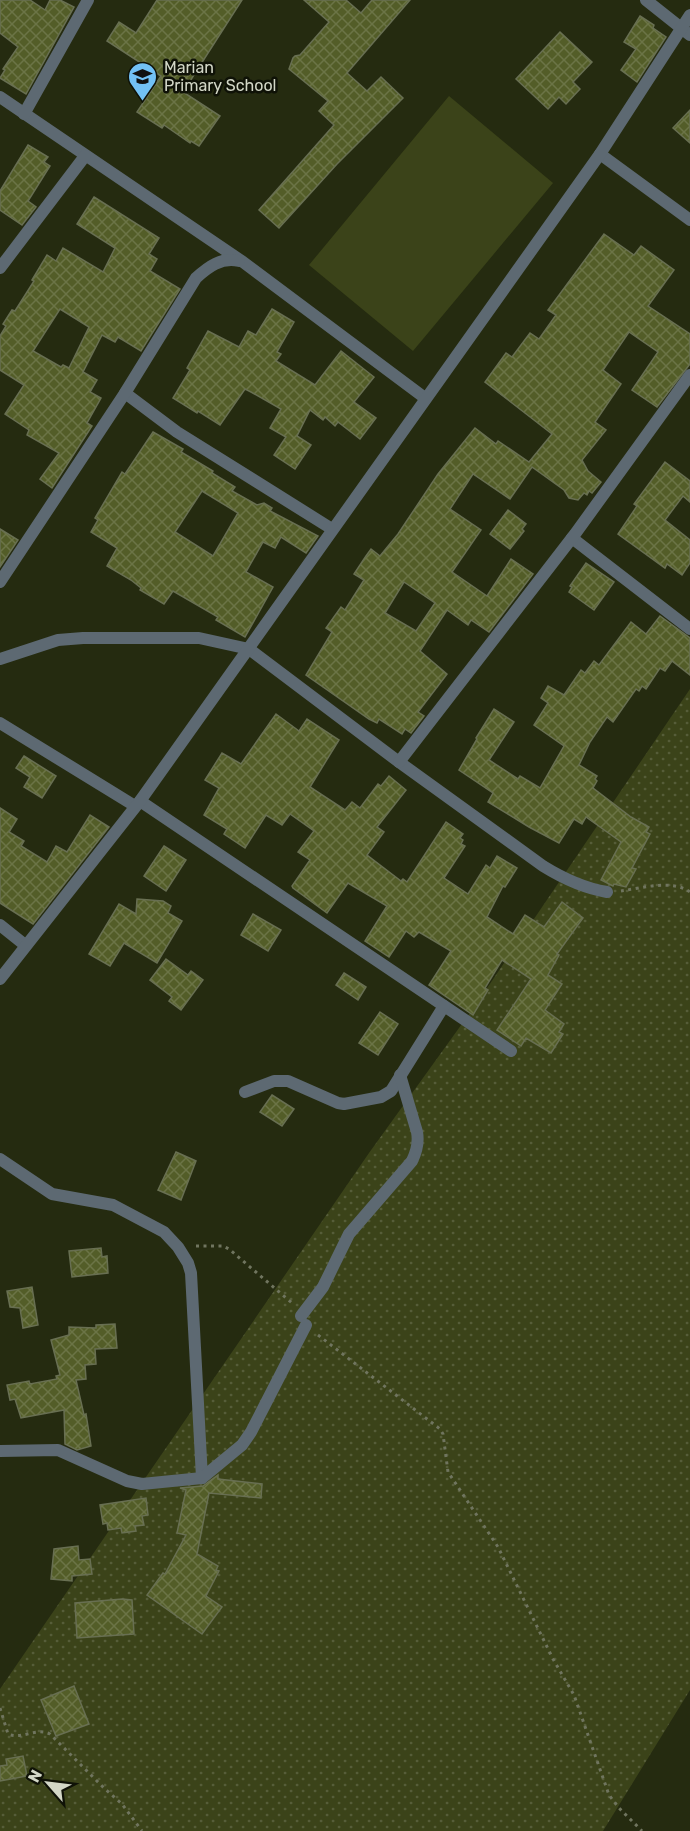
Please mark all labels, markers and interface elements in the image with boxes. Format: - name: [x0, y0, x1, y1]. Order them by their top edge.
- place label: Marian Primary School: [164, 58, 276, 95]
- school or university icon: Marian Primary School: [127, 60, 159, 102]
- north arrow: [18, 1753, 78, 1813]
- text: N: [24, 1767, 46, 1786]

